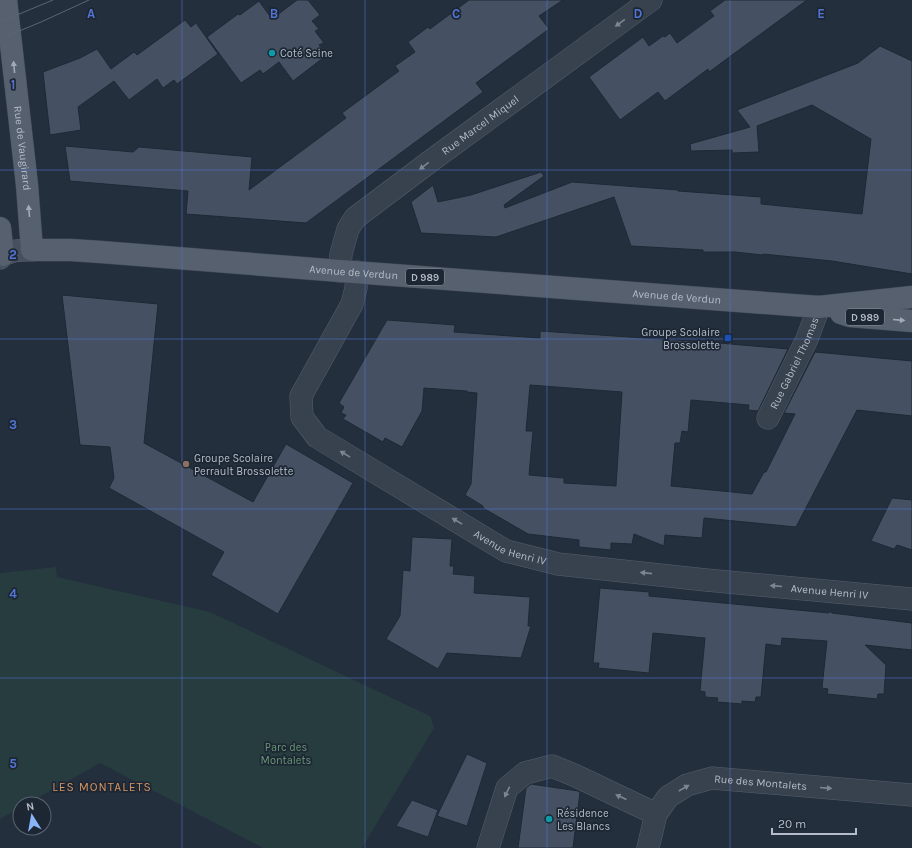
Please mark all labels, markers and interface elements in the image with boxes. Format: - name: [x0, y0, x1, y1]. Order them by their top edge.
- text: A: [87, 6, 95, 21]
- text: B: [270, 6, 278, 21]
- text: C: [452, 6, 460, 21]
- text: D: [634, 6, 643, 21]
- text: E: [817, 6, 825, 21]
- one-way arrow: [614, 19, 625, 27]
- place label: Coté Seine: [280, 47, 333, 60]
- marker: Coté Seine: [267, 48, 277, 58]
- one-way arrow: [11, 61, 17, 73]
- text: 1: [11, 77, 15, 92]
- street label: Rue Marcel Miquel: [439, 93, 522, 158]
- street label: Rue de Vaugirard: [11, 105, 33, 191]
- one-way arrow: [419, 161, 429, 169]
- one-way arrow: [26, 205, 33, 217]
- text: 2: [9, 247, 17, 262]
- street label: Avenue de Verdun: [309, 263, 399, 282]
- road number: D 989: [406, 269, 444, 285]
- street label: Avenue de Verdun: [632, 287, 722, 307]
- road number: D 989: [846, 309, 884, 325]
- street label: Rue Gabriel Thomas: [767, 315, 822, 411]
- one-way arrow: [893, 316, 905, 323]
- place label: Groupe Scolaire Brossolette: [641, 326, 720, 352]
- marker: Groupe Scolaire Brossolette: [723, 333, 733, 343]
- text: 3: [9, 417, 17, 432]
- one-way arrow: [340, 450, 350, 458]
- place label: Groupe Scolaire Perrault Brossolette: [194, 452, 294, 478]
- marker: Groupe Scolaire Perrault Brossolette: [181, 459, 191, 469]
- one-way arrow: [451, 518, 463, 525]
- street label: Avenue Henri IV: [471, 527, 548, 568]
- one-way arrow: [640, 570, 652, 576]
- street label: Avenue Henri IV: [790, 582, 869, 602]
- one-way arrow: [770, 583, 782, 590]
- text: 4: [9, 586, 17, 601]
- park label: Parc des Montalets: [261, 741, 312, 767]
- text: 5: [9, 756, 17, 771]
- street label: Rue des Montalets: [714, 772, 808, 793]
- district label: LES MONTALETS: [52, 780, 152, 794]
- one-way arrow: [678, 784, 690, 791]
- one-way arrow: [820, 784, 832, 791]
- one-way arrow: [504, 786, 510, 798]
- one-way arrow: [615, 794, 626, 800]
- north arrow: [12, 796, 52, 836]
- text: N: [25, 800, 35, 814]
- place label: Résidence Les Blancs: [557, 807, 610, 833]
- scale bar: [772, 810, 856, 836]
- marker: Résidence Les Blancs: [544, 814, 554, 824]
- text: 20 m: [778, 817, 806, 831]

